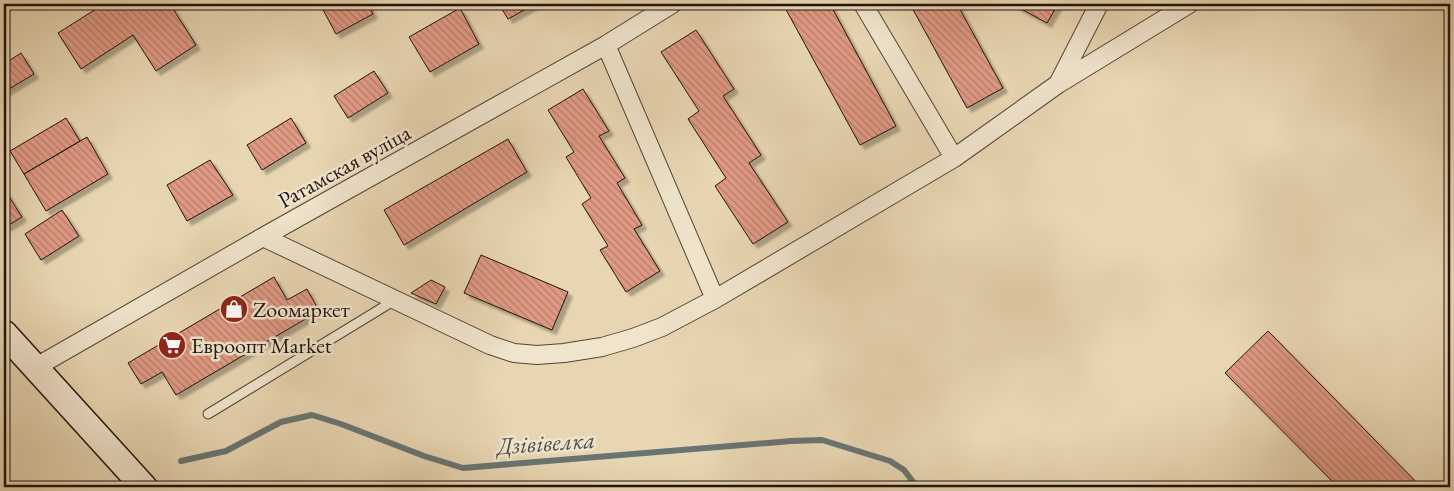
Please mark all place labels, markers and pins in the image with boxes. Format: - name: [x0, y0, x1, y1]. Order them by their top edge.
- shop icon: Zooмаркет: [219, 294, 249, 324]
- place label: Zooмаркет: [253, 295, 350, 324]
- supermarket icon: Евроопт Market: [157, 330, 187, 360]
- place label: Евроопт Market: [191, 331, 332, 360]

